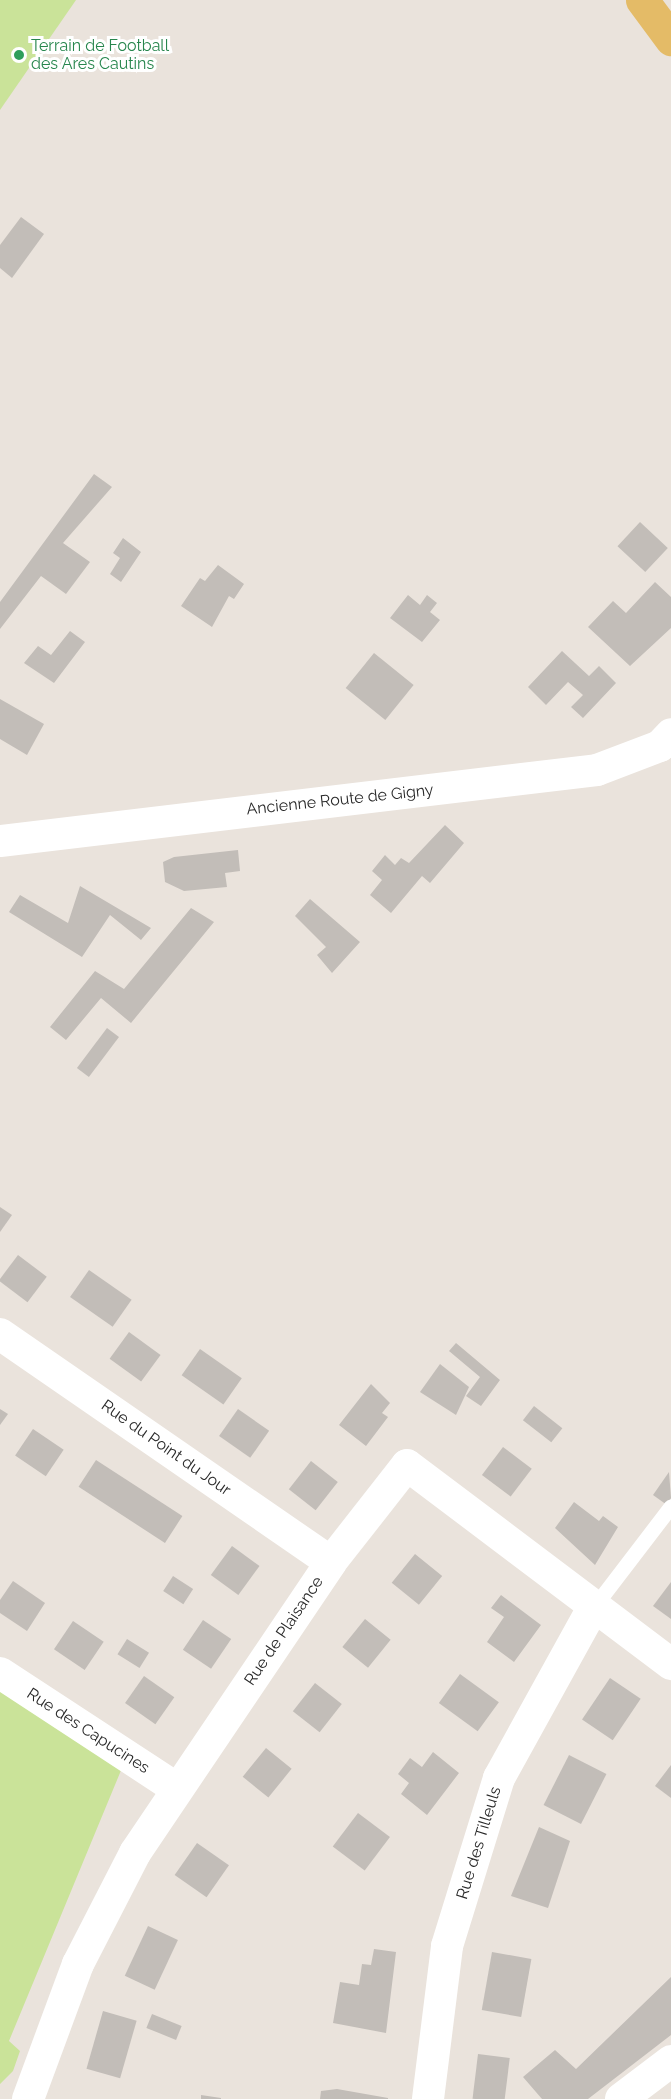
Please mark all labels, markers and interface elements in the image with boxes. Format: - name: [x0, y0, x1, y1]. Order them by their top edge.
- place label: Terrain de Football des Ares Cautins: [31, 36, 169, 74]
- marker: Terrain de Football des Ares Cautins: [12, 48, 26, 62]
- street label: Ancienne Route de Gigny: [246, 781, 434, 819]
- street label: Rue du Point du Jour: [97, 1396, 235, 1500]
- street label: Rue de Plaisance: [241, 1573, 327, 1689]
- street label: Rue des Capucines: [23, 1684, 153, 1778]
- street label: Rue des Tilleuls: [453, 1784, 505, 1902]

